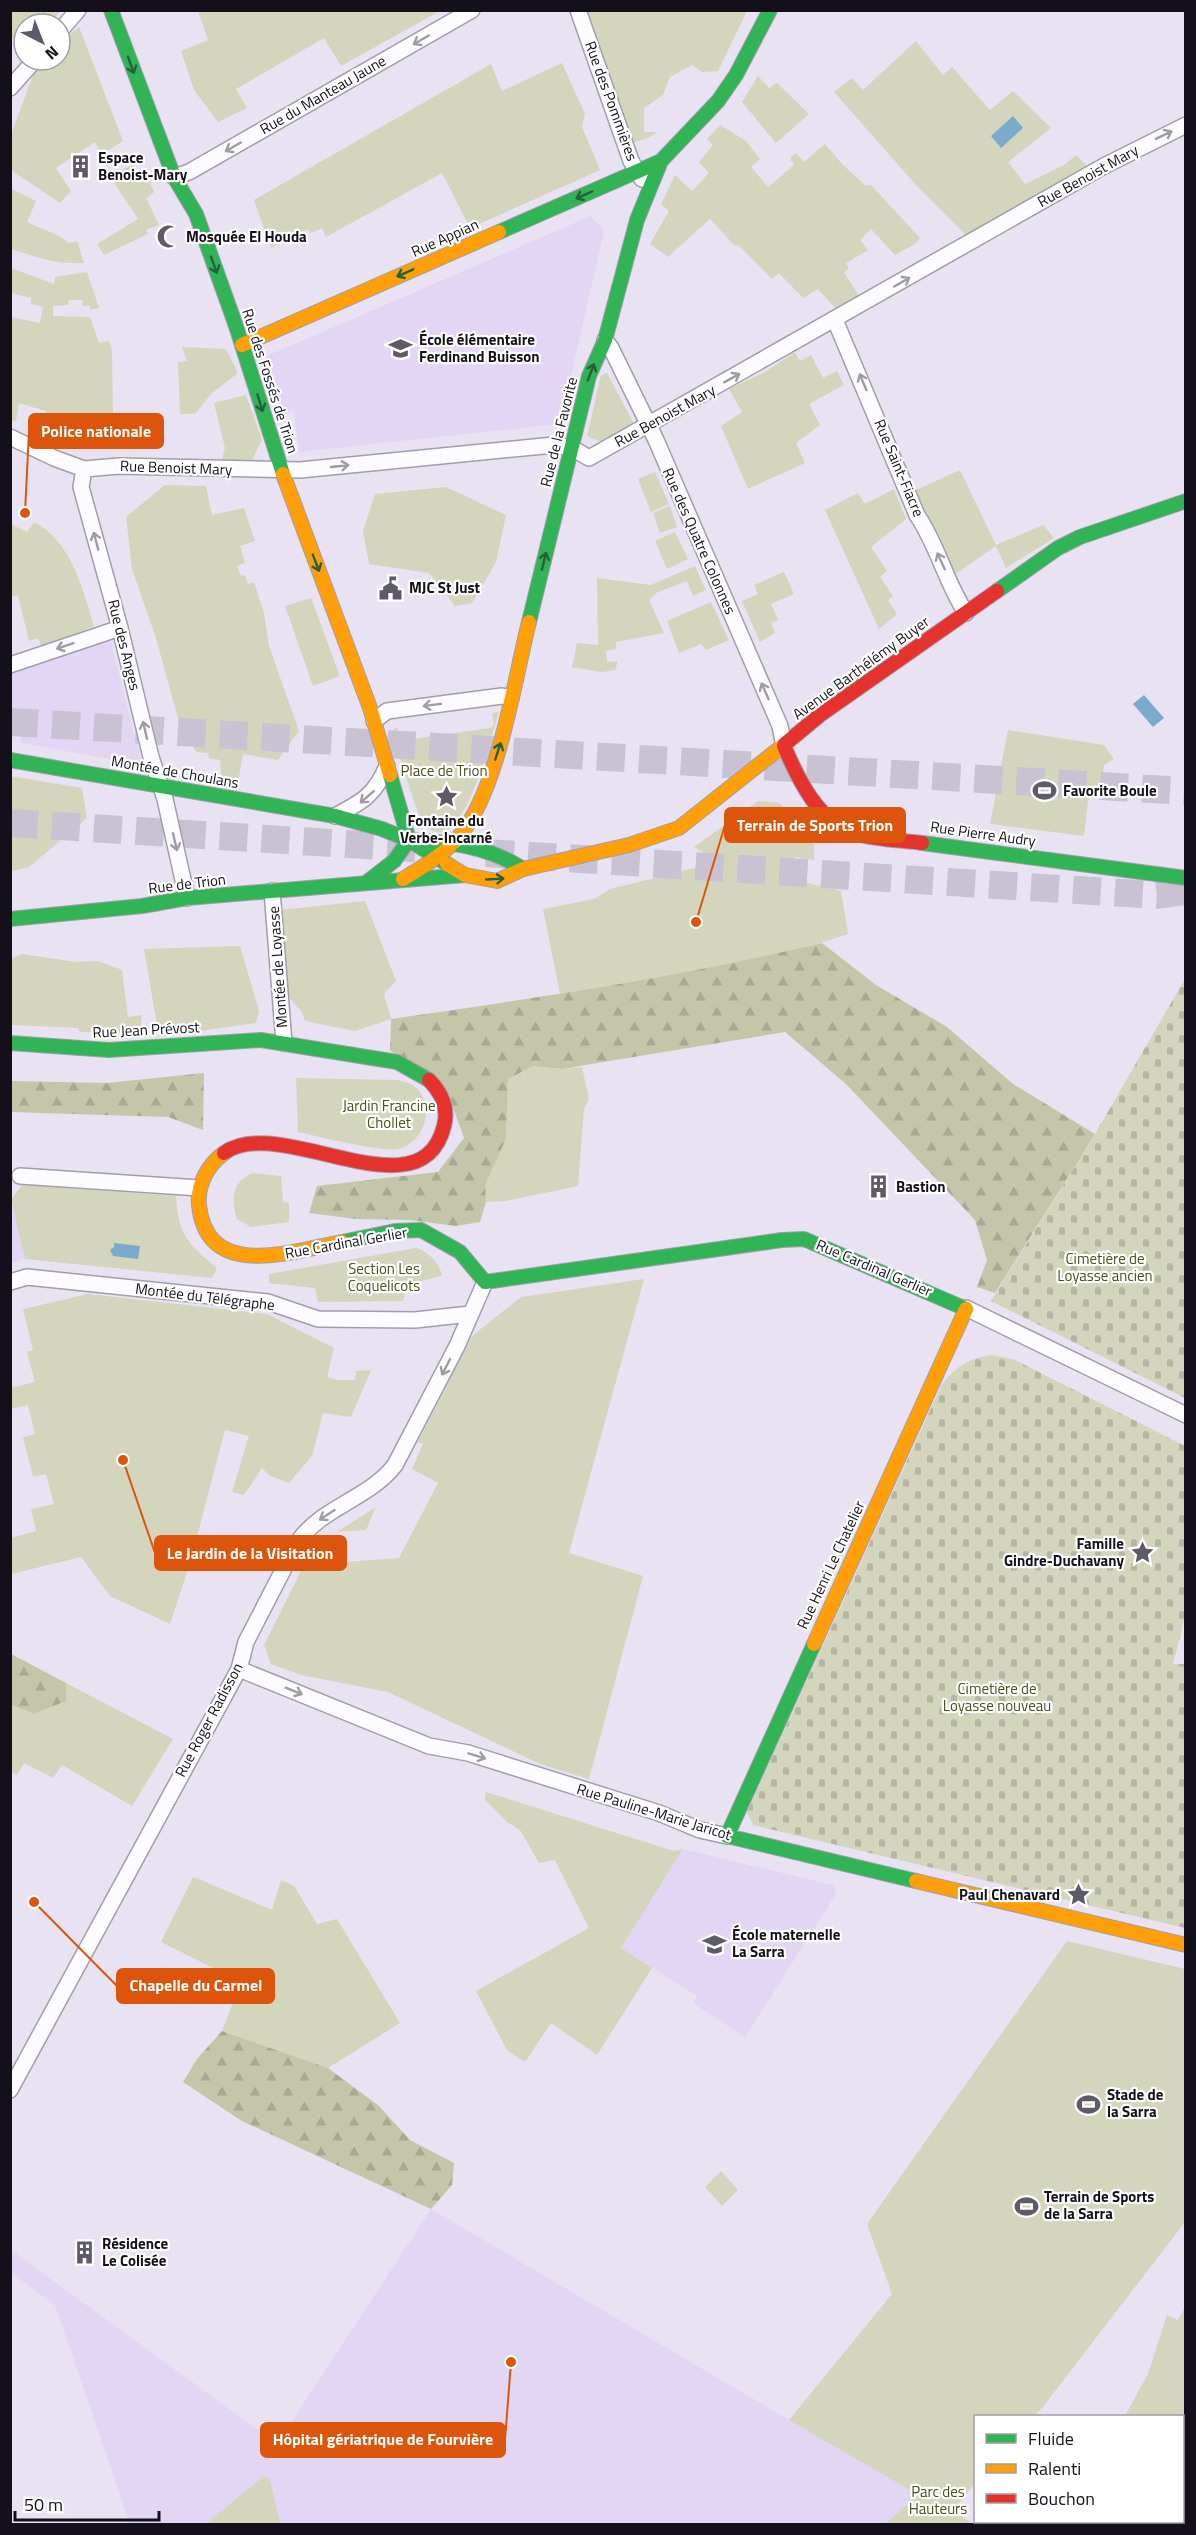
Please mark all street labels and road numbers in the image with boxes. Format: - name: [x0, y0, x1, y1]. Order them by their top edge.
- street label: Rue des Pommières: [579, 38, 644, 164]
- street label: Rue du Manteau Jaune: [255, 49, 390, 140]
- street label: Rue Benoist Mary: [1033, 138, 1142, 213]
- street label: Rue Appian: [407, 212, 482, 263]
- street label: Rue des Fossés de Trion: [236, 305, 305, 456]
- street label: Rue de la Favorite: [534, 375, 583, 489]
- street label: Rue Benoist Mary: [610, 378, 719, 453]
- street label: Rue Saint-Fiacre: [868, 415, 930, 520]
- street label: Rue Benoist Mary: [120, 454, 232, 481]
- street label: Rue des Quatre Colonnes: [657, 464, 742, 618]
- street label: Rue des Anges: [102, 597, 147, 693]
- street label: Avenue Barthélémy Buyer: [788, 610, 934, 725]
- street label: Montée de Choulans: [110, 749, 241, 794]
- street label: Rue Pierre Audry: [929, 815, 1037, 852]
- street label: Rue de Trion: [147, 867, 227, 900]
- street label: Montée de Loyasse: [262, 905, 293, 1029]
- street label: Rue Jean Prévost: [92, 1015, 201, 1044]
- street label: Rue Cardinal Gerlier: [283, 1220, 409, 1265]
- street label: Rue Cardinal Gerlier: [813, 1233, 936, 1302]
- street label: Montée du Télégraphe: [134, 1277, 276, 1316]
- street label: Rue Henri Le Chatelier: [791, 1497, 870, 1633]
- street label: Rue Roger Radisson: [169, 1658, 248, 1781]
- street label: Rue Pauline-Marie Jaricot: [574, 1777, 735, 1846]

